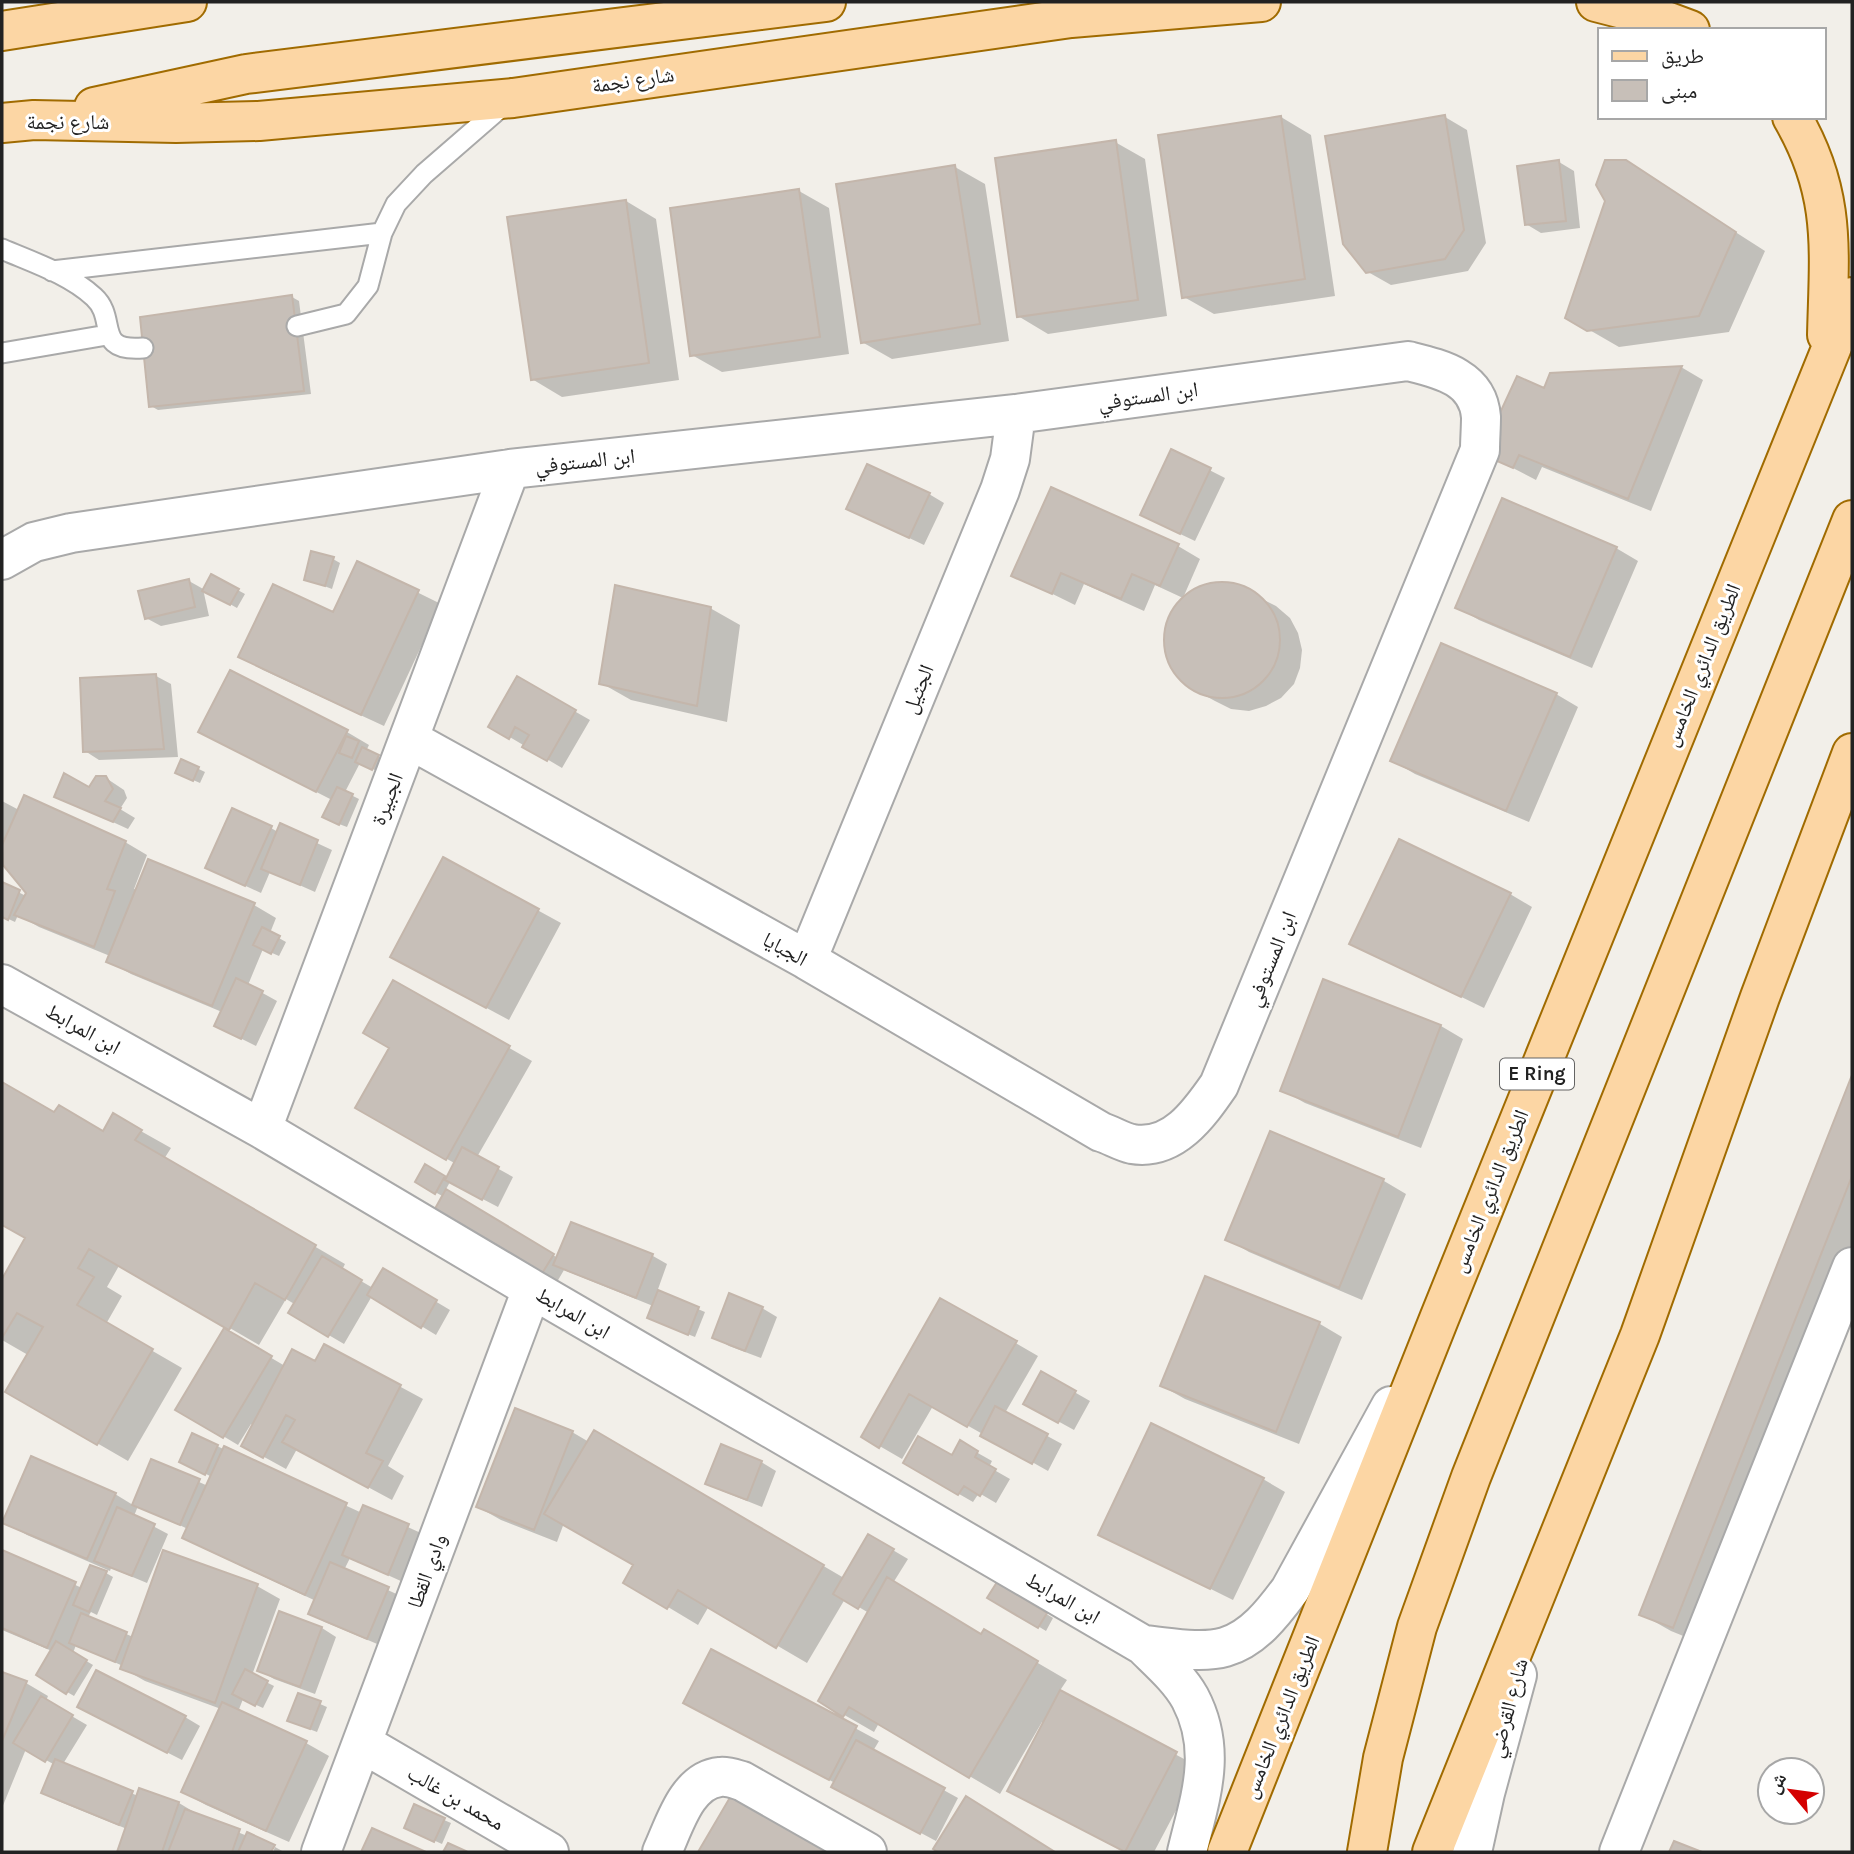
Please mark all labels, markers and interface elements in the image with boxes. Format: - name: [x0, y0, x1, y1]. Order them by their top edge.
- legend: [1598, 28, 1826, 119]
- text: طريق: [1661, 44, 1704, 69]
- street label: شارع نجمة: [590, 62, 676, 99]
- text: مبنى: [1661, 79, 1697, 104]
- street label: شارع نجمة: [27, 110, 109, 135]
- street label: ابن المستوفي: [1096, 377, 1200, 419]
- street label: ابن المستوفي: [534, 444, 637, 483]
- street label: الطريق الدائري الخامس: [1658, 580, 1750, 751]
- street label: الجثيل: [897, 661, 940, 717]
- street label: الجبيرة: [366, 769, 408, 829]
- street label: ابن المستوفي: [1241, 908, 1305, 1012]
- street label: الجبايا: [758, 927, 812, 971]
- street label: ابن المرابط: [41, 999, 125, 1060]
- road number: E Ring: [1500, 1058, 1574, 1090]
- street label: الطريق الدائري الخامس: [1446, 1106, 1538, 1277]
- street label: ابن المرابط: [531, 1282, 614, 1345]
- street label: وادي القطا: [402, 1530, 456, 1613]
- street label: ابن المرابط: [1021, 1567, 1104, 1630]
- street label: الطريق الدائري الخامس: [1237, 1632, 1329, 1803]
- street label: شارع القرضي: [1483, 1656, 1537, 1761]
- north arrow: [1756, 1756, 1826, 1826]
- street label: محمد بن غالب: [403, 1761, 509, 1836]
- text: ش: [1762, 1769, 1792, 1797]

